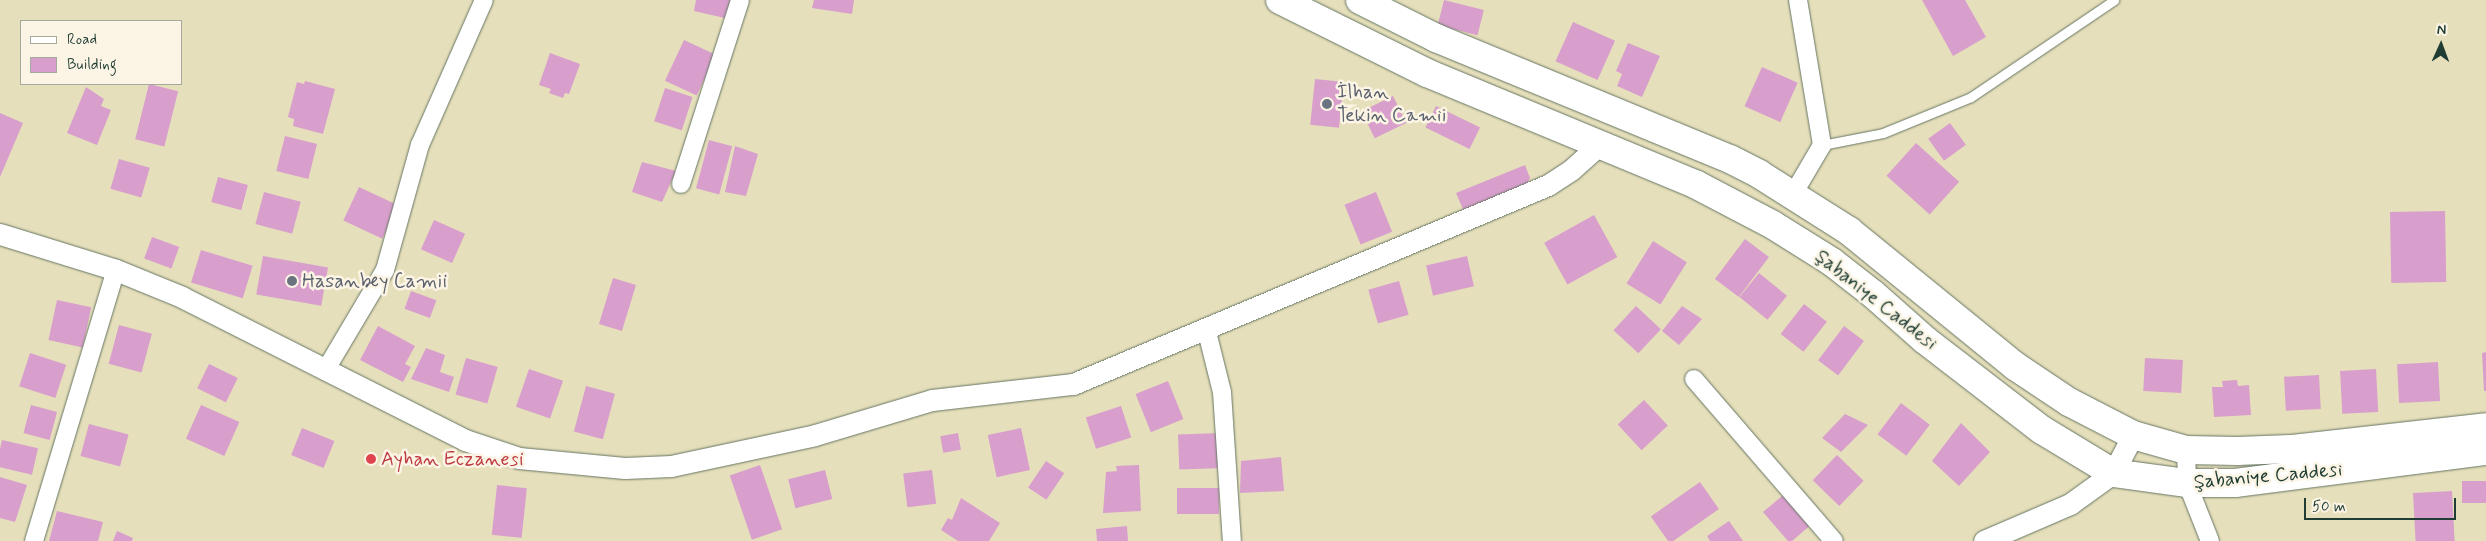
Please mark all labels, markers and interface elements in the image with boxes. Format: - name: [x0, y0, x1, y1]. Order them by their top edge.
- legend: [20, 20, 182, 85]
- north arrow: [2416, 20, 2466, 70]
- text: N: [2437, 21, 2446, 39]
- text: Road: [67, 30, 97, 50]
- text: Building: [67, 55, 117, 75]
- place label: İlhan Tekin Camii: [1337, 80, 1445, 127]
- marker: İlhan Tekin Camii: [1321, 98, 1333, 110]
- street label: Şabaniye Caddesi: [1810, 245, 1942, 355]
- place label: Hasanbey Camii: [302, 269, 447, 293]
- marker: Hasanbey Camii: [286, 275, 298, 287]
- place label: Ayhan Eczanesi: [381, 447, 523, 471]
- marker: Ayhan Eczanesi: [365, 453, 377, 465]
- street label: Şabaniye Caddesi: [2193, 458, 2343, 494]
- scale bar: [2306, 488, 2458, 520]
- text: 50 m: [2312, 497, 2346, 517]

